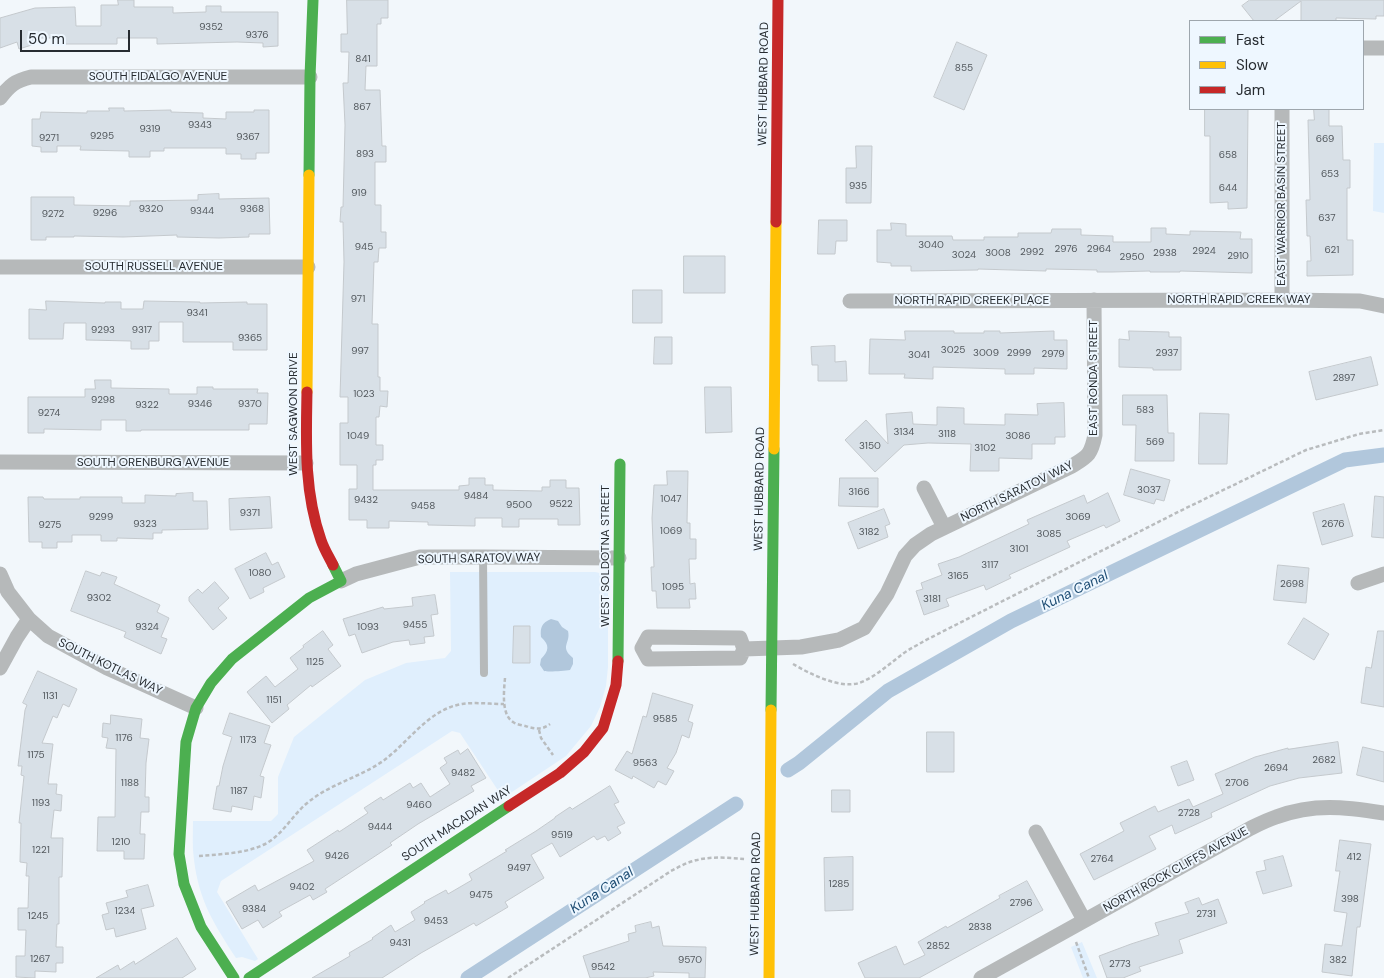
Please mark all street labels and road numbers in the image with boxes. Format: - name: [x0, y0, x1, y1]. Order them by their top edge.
- street label: WEST HUBBARD ROAD: [756, 22, 772, 146]
- street label: SOUTH FIDALGO AVENUE: [89, 70, 227, 84]
- street label: EAST WARRIOR BASIN STREET: [1275, 122, 1289, 286]
- street label: SOUTH RUSSELL AVENUE: [85, 260, 223, 274]
- street label: NORTH RAPID CREEK WAY: [1167, 293, 1311, 307]
- street label: NORTH RAPID CREEK PLACE: [895, 294, 1049, 308]
- street label: EAST RONDA STREET: [1087, 320, 1101, 436]
- street label: WEST SAGWON DRIVE: [287, 352, 301, 476]
- street label: WEST HUBBARD ROAD: [752, 427, 768, 551]
- street label: SOUTH ORENBURG AVENUE: [77, 456, 229, 470]
- street label: NORTH SARATOV WAY: [958, 459, 1076, 525]
- street label: WEST SOLDOTNA STREET: [599, 485, 613, 627]
- street label: SOUTH SARATOV WAY: [418, 551, 540, 567]
- street label: SOUTH KOTLAS WAY: [56, 636, 164, 698]
- street label: SOUTH MACADAN WAY: [399, 783, 515, 865]
- street label: NORTH ROCK CLIFFS AVENUE: [1101, 824, 1251, 916]
- street label: WEST HUBBARD ROAD: [748, 832, 764, 956]

